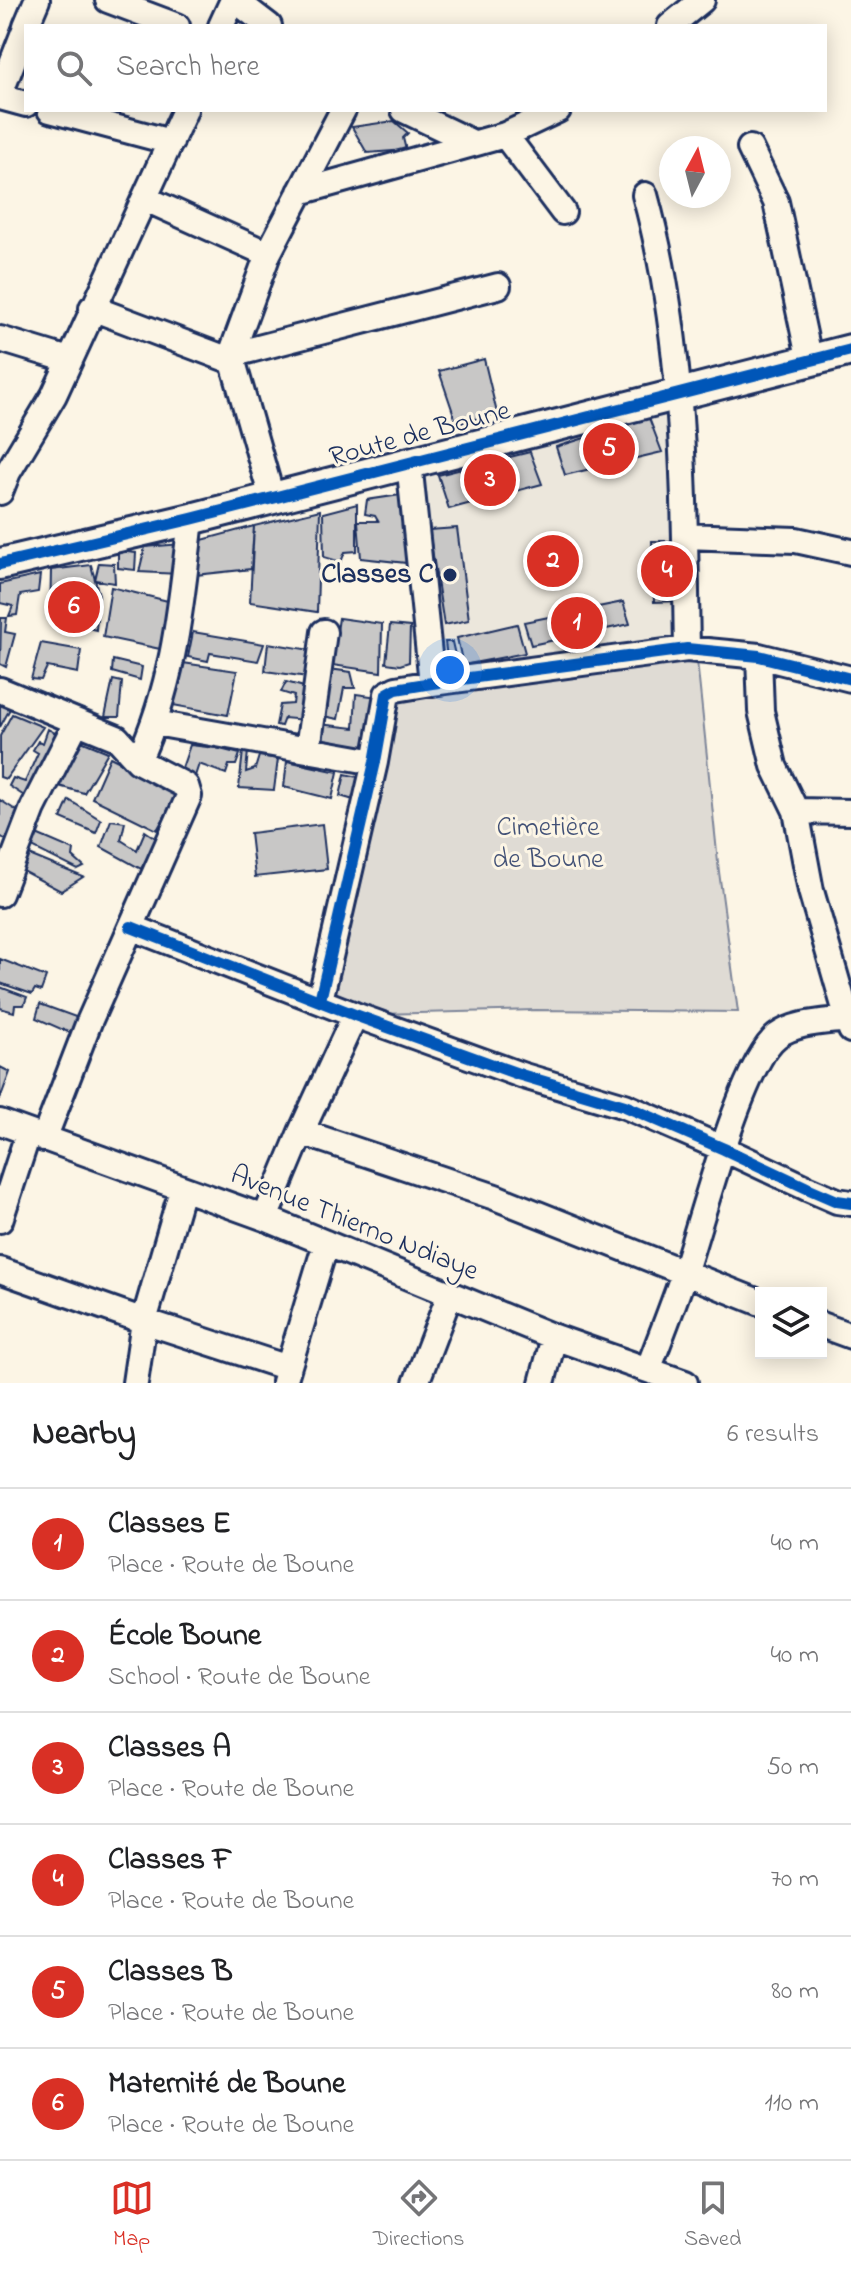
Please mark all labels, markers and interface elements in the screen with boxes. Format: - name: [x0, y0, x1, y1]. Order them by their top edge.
- search box: [24, 24, 827, 112]
- icon: search: [52, 46, 96, 90]
- text: Search here: [116, 46, 260, 90]
- north arrow: [659, 136, 731, 208]
- street label: Route de Boune: [325, 391, 516, 479]
- pin: 5: [583, 419, 635, 479]
- pin: 3: [464, 450, 516, 510]
- pin: 2: [527, 531, 579, 591]
- pin: 4: [641, 541, 693, 601]
- place label: Classes C: [321, 555, 434, 596]
- marker: Classes C: [441, 566, 459, 584]
- pin: 6: [48, 577, 100, 637]
- pin: 1: [551, 593, 603, 653]
- your location: [430, 650, 470, 690]
- park label: Cimetière de Boune: [493, 808, 604, 881]
- street label: Avenue Thierno Ndiaye: [224, 1155, 485, 1293]
- map controls: [755, 1287, 827, 1359]
- button: layers: [755, 1287, 827, 1359]
- text: Nearby: [32, 1410, 136, 1460]
- text: 6 results: [727, 1416, 819, 1454]
- text: Classes E: [108, 1503, 231, 1547]
- text: 1: [54, 1525, 62, 1563]
- text: 40 m: [770, 1525, 819, 1563]
- text: Place · Route de Boune: [108, 1547, 354, 1585]
- text: École Boune: [108, 1615, 261, 1659]
- text: 2: [52, 1637, 64, 1675]
- text: 40 m: [770, 1637, 819, 1675]
- text: School · Route de Boune: [108, 1659, 370, 1697]
- text: Classes A: [108, 1727, 231, 1771]
- text: 3: [53, 1749, 63, 1787]
- text: 50 m: [766, 1749, 819, 1787]
- text: Place · Route de Boune: [108, 1771, 354, 1809]
- text: Classes F: [108, 1839, 232, 1883]
- text: 4: [53, 1861, 63, 1899]
- text: 70 m: [770, 1861, 819, 1899]
- text: Place · Route de Boune: [108, 1883, 354, 1921]
- text: Classes B: [108, 1951, 233, 1995]
- text: 5: [51, 1973, 65, 2011]
- text: 80 m: [771, 1973, 819, 2011]
- text: Place · Route de Boune: [108, 1995, 354, 2033]
- text: Maternité de Boune: [108, 2063, 345, 2107]
- text: 6: [52, 2085, 64, 2123]
- text: 110 m: [765, 2085, 819, 2123]
- text: Place · Route de Boune: [108, 2107, 354, 2145]
- tab: Map: [110, 2176, 154, 2256]
- tab: Directions: [373, 2176, 465, 2256]
- tab: Saved: [684, 2176, 741, 2256]

